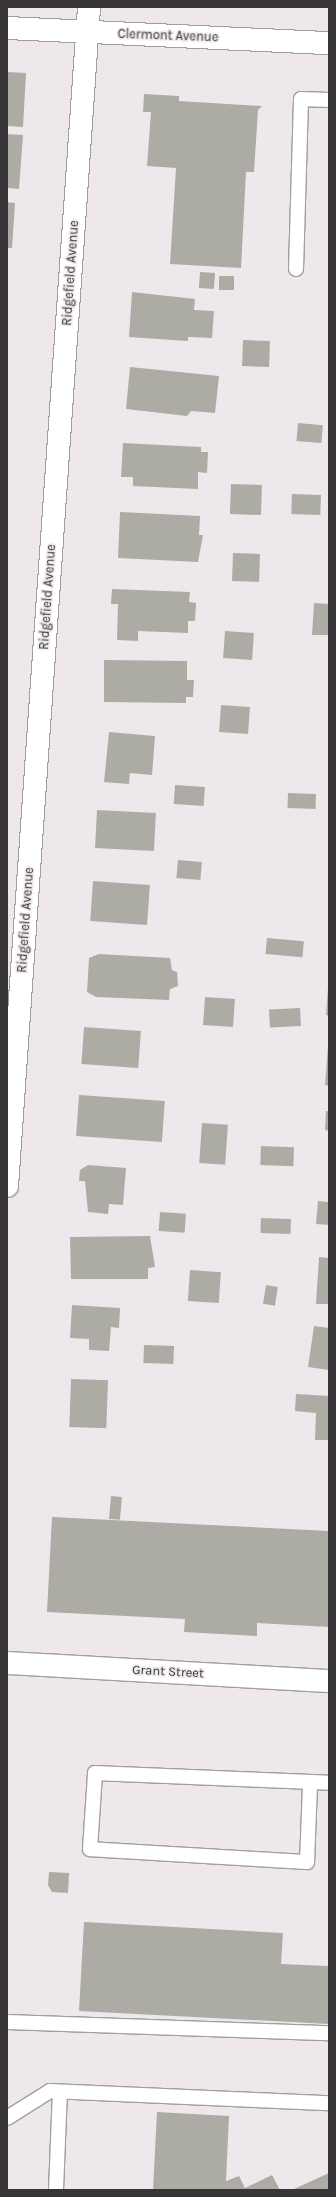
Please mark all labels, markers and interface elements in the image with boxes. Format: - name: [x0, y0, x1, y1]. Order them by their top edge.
- street label: Clermont Avenue: [117, 26, 219, 46]
- street label: Ridgefield Avenue: [60, 220, 82, 326]
- street label: Ridgefield Avenue: [37, 544, 59, 650]
- street label: Ridgefield Avenue: [15, 867, 37, 973]
- street label: Grant Street: [132, 1662, 204, 1682]

